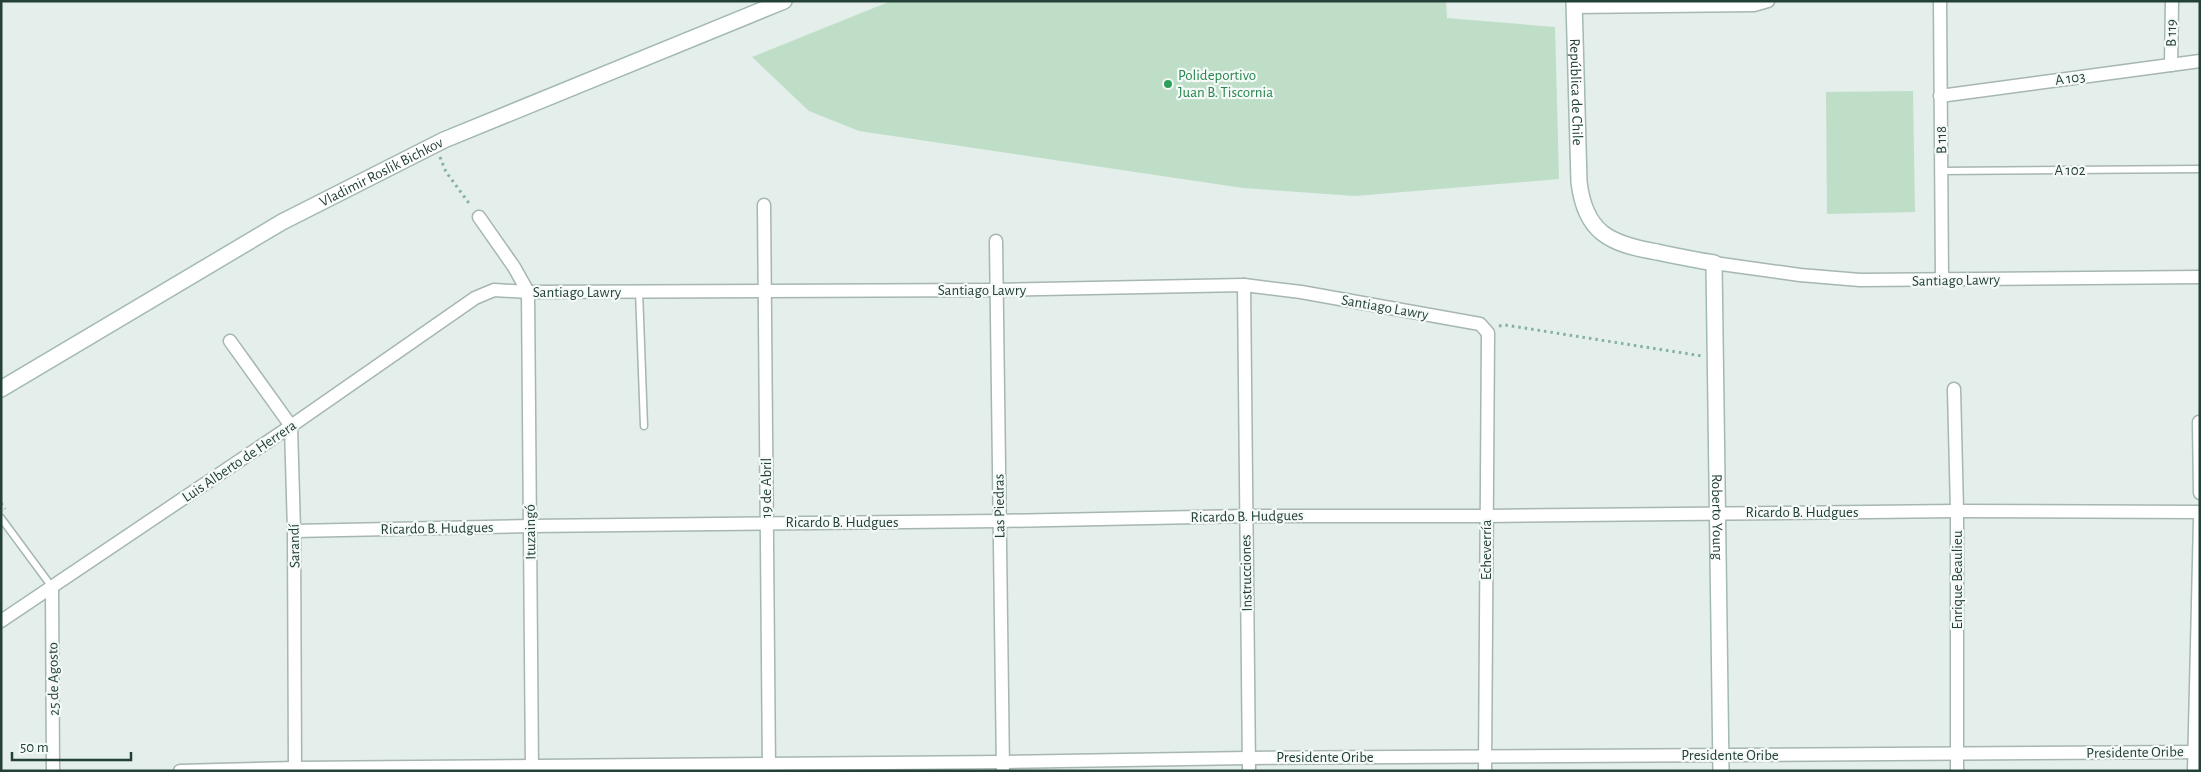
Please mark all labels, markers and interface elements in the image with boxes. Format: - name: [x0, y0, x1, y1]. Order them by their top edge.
- street label: B 119: [2164, 19, 2179, 47]
- street label: República de Chile: [1567, 38, 1585, 146]
- place label: Polideportivo Juan B. Tiscornia: [1178, 68, 1273, 100]
- street label: A 103: [2054, 69, 2086, 88]
- marker: Polideportivo Juan B. Tiscornia: [1162, 78, 1174, 90]
- street label: B 118: [1934, 126, 1949, 154]
- street label: Vladimir Roslik Bichkov: [317, 135, 446, 210]
- street label: A 102: [2054, 163, 2086, 178]
- street label: Santiago Lawry: [1912, 272, 2001, 289]
- street label: Santiago Lawry: [938, 283, 1027, 298]
- street label: Santiago Lawry: [533, 285, 622, 300]
- street label: Santiago Lawry: [1340, 292, 1430, 323]
- street label: Luis Alberto de Herrera: [180, 418, 299, 505]
- street label: 19 de Abril: [759, 458, 774, 518]
- street label: Las Piedras: [991, 474, 1008, 538]
- street label: Roberto Young: [1709, 474, 1725, 561]
- street label: Ituzaingó: [523, 504, 538, 560]
- street label: Ricardo B. Hudgues: [1745, 505, 1859, 520]
- street label: Ricardo B. Hudgues: [1190, 508, 1304, 525]
- street label: Ricardo B. Hudgues: [785, 515, 899, 530]
- street label: Ricardo B. Hudgues: [380, 520, 494, 537]
- street label: Echeverría: [1479, 520, 1494, 580]
- street label: Sarandí: [287, 523, 302, 568]
- street label: Enrique Beaulieu: [1950, 530, 1965, 630]
- street label: Instrucciones: [1238, 534, 1255, 612]
- street label: 25 de Agosto: [45, 642, 62, 716]
- scale bar: [12, 730, 131, 762]
- text: 50 m: [20, 740, 49, 755]
- street label: Presidente Oribe: [2086, 744, 2184, 761]
- street label: Presidente Oribe: [1681, 748, 1779, 763]
- street label: Presidente Oribe: [1276, 750, 1374, 765]

